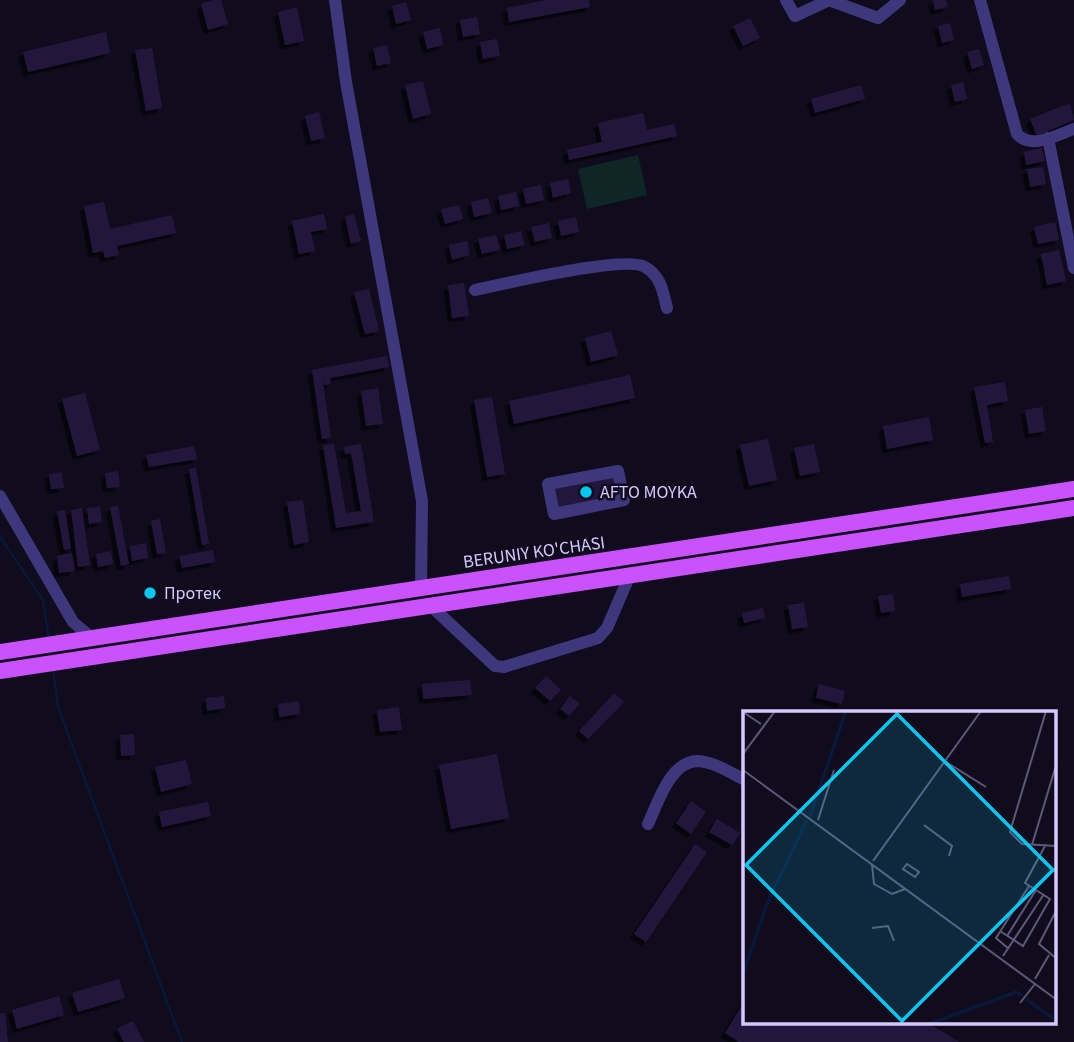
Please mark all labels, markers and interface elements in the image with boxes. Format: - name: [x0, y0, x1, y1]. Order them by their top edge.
- place label: AFTO MOYKA: [600, 480, 697, 505]
- marker: AFTO MOYKA: [578, 484, 594, 500]
- street label: BERUNIY KO'CHASI: [461, 530, 607, 575]
- place label: Протек: [164, 581, 221, 606]
- marker: Протек: [142, 585, 158, 601]
- inset map: [743, 711, 1056, 1024]

